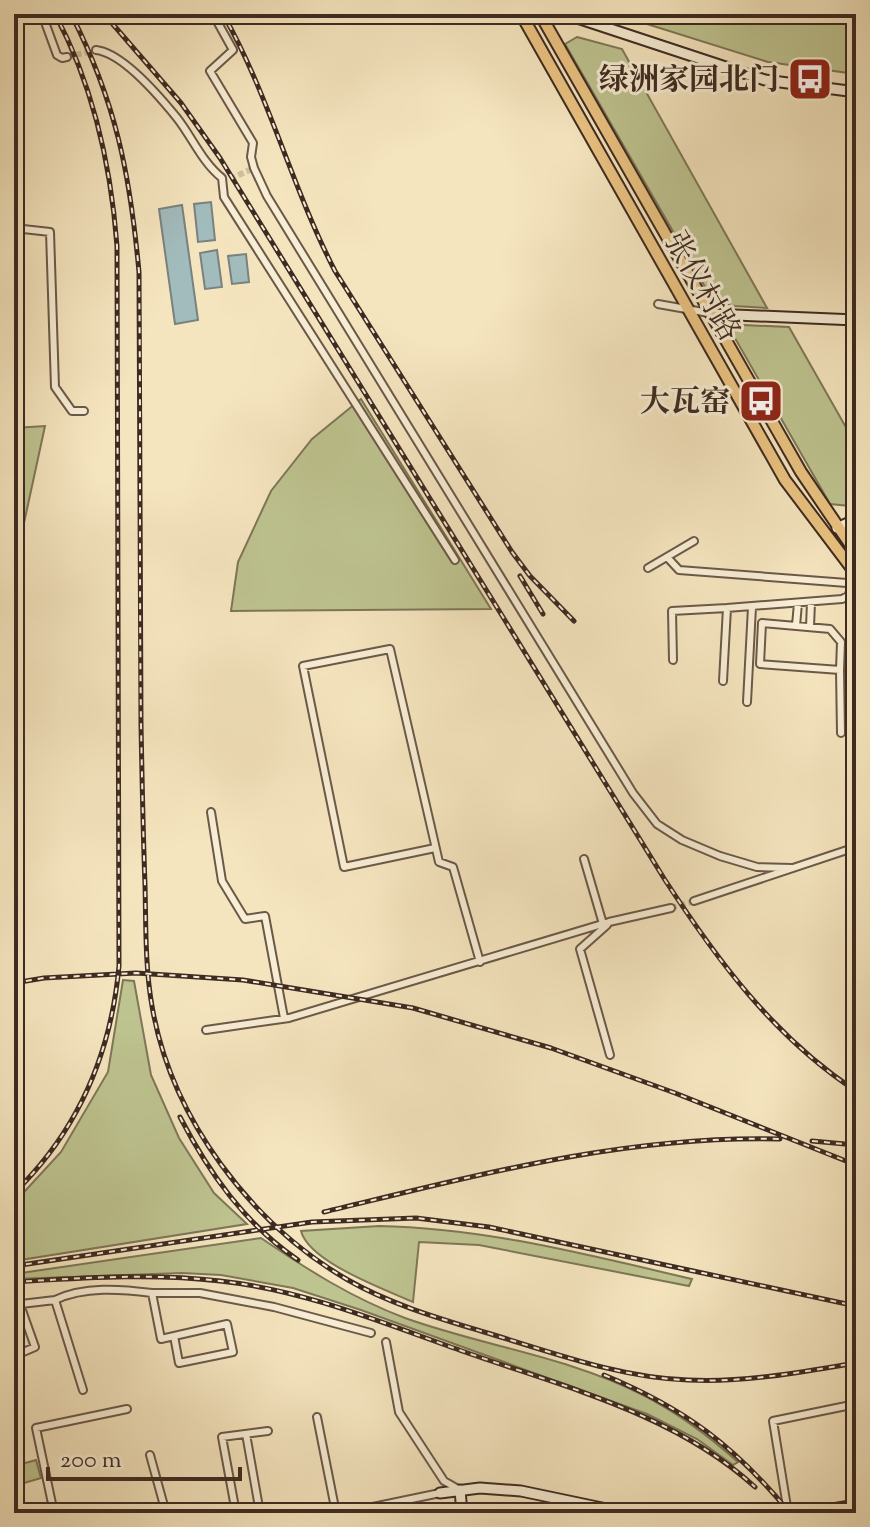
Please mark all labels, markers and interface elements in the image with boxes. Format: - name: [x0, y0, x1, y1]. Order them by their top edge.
- bus stop icon: 绿洲家园北门: [786, 55, 834, 103]
- place label: 绿洲家园北门: [599, 60, 779, 103]
- street label: 张仪村路: [652, 225, 749, 350]
- bus stop icon: 大瓦窑: [737, 377, 785, 425]
- place label: 大瓦窑: [640, 382, 730, 425]
- scale bar: [48, 1431, 240, 1481]
- text: 200 m: [60, 1444, 122, 1478]

